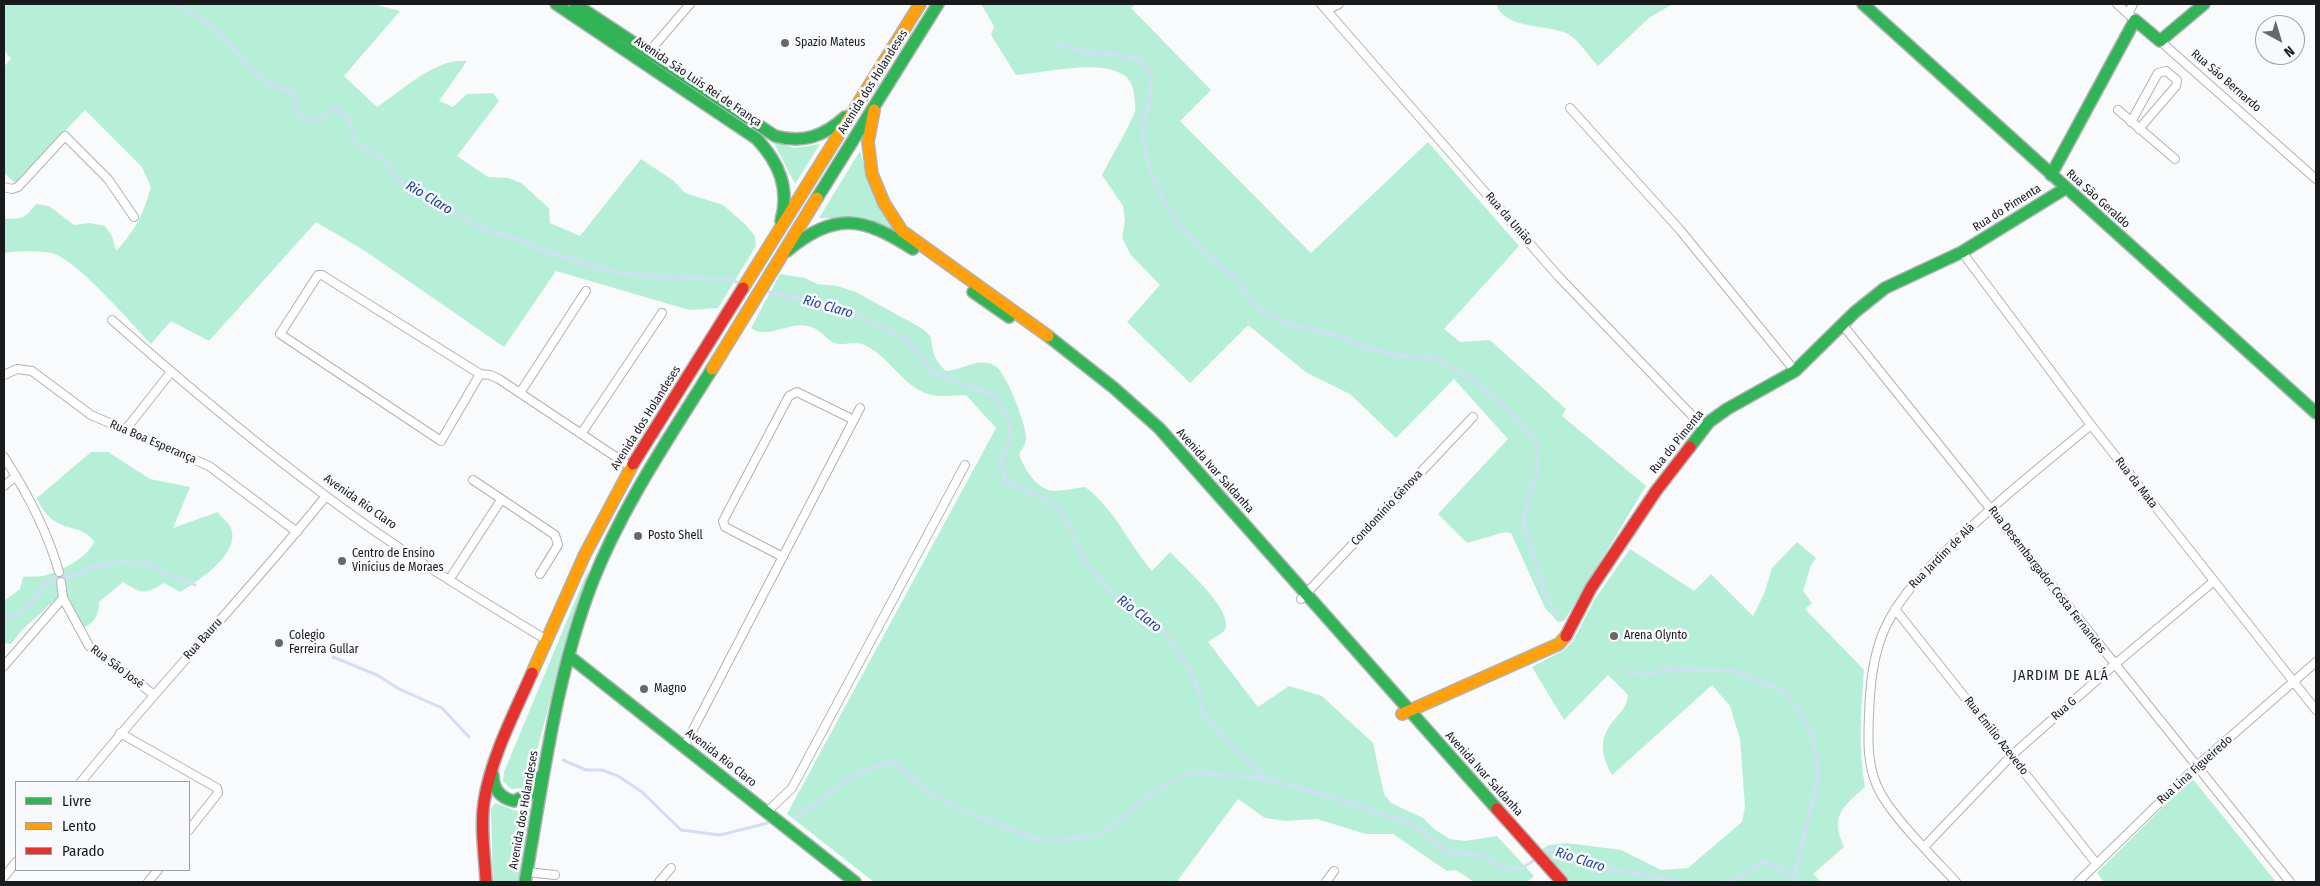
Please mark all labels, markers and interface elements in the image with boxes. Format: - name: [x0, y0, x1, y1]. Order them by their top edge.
- north arrow: [2255, 15, 2305, 65]
- street label: Avenida dos Holandeses: [835, 27, 911, 137]
- street label: Avenida São Luís Rei de França: [632, 34, 764, 130]
- place label: Spazio Mateus: [795, 36, 865, 50]
- marker: Spazio Mateus: [779, 37, 791, 49]
- text: N: [2281, 42, 2298, 61]
- street label: Rua São Bernardo: [2188, 47, 2264, 115]
- street label: Rua São Geraldo: [2063, 167, 2133, 231]
- water label: Rio Claro: [403, 178, 455, 218]
- street label: Rua do Pimenta: [1970, 181, 2044, 235]
- street label: Rua da União: [1482, 190, 1536, 248]
- water label: Rio Claro: [801, 292, 855, 322]
- street label: Avenida dos Holandeses: [608, 363, 684, 473]
- street label: Rua do Pimenta: [1647, 407, 1707, 477]
- street label: Rua Boa Esperança: [107, 417, 199, 467]
- street label: Avenida Ivar Saldanha: [1173, 426, 1257, 516]
- street label: Rua da Mata: [2112, 455, 2160, 511]
- street label: Condomínio Gênova: [1348, 467, 1426, 549]
- street label: Avenida Rio Claro: [321, 471, 399, 533]
- street label: Rua Desembargador Costa Fernandes: [1985, 504, 2109, 656]
- street label: Rua Jardim de Alá: [1906, 520, 1978, 592]
- place label: Posto Shell: [648, 529, 703, 543]
- marker: Posto Shell: [632, 530, 644, 542]
- place label: Centro de Ensino Vinícius de Moraes: [352, 547, 444, 575]
- marker: Centro de Ensino Vinícius de Moraes: [336, 555, 348, 567]
- water label: Rio Claro: [1113, 592, 1165, 636]
- street label: Rua Bauru: [181, 615, 225, 663]
- place label: Colegio Ferreira Gullar: [289, 629, 359, 657]
- place label: Arena Olynto: [1624, 629, 1687, 643]
- marker: Arena Olynto: [1608, 630, 1620, 642]
- marker: Colegio Ferreira Gullar: [273, 637, 285, 649]
- street label: Rua São José: [87, 642, 147, 692]
- district label: JARDIM DE ALÁ: [2011, 668, 2111, 684]
- place label: Magno: [654, 682, 687, 696]
- marker: Magno: [638, 683, 650, 695]
- street label: Rua Emílio Azevedo: [1961, 694, 2031, 778]
- street label: Rua G: [2049, 694, 2079, 724]
- street label: Avenida Rio Claro: [683, 726, 759, 790]
- street label: Avenida Ivar Saldanha: [1442, 729, 1526, 819]
- street label: Rua Lina Figueiredo: [2154, 733, 2236, 807]
- street label: Avenida dos Holandeses: [506, 750, 542, 870]
- legend: [15, 781, 190, 871]
- text: Livre: [62, 792, 91, 810]
- text: Lento: [62, 817, 96, 835]
- text: Parado: [62, 842, 104, 860]
- water label: Rio Claro: [1553, 844, 1607, 876]

